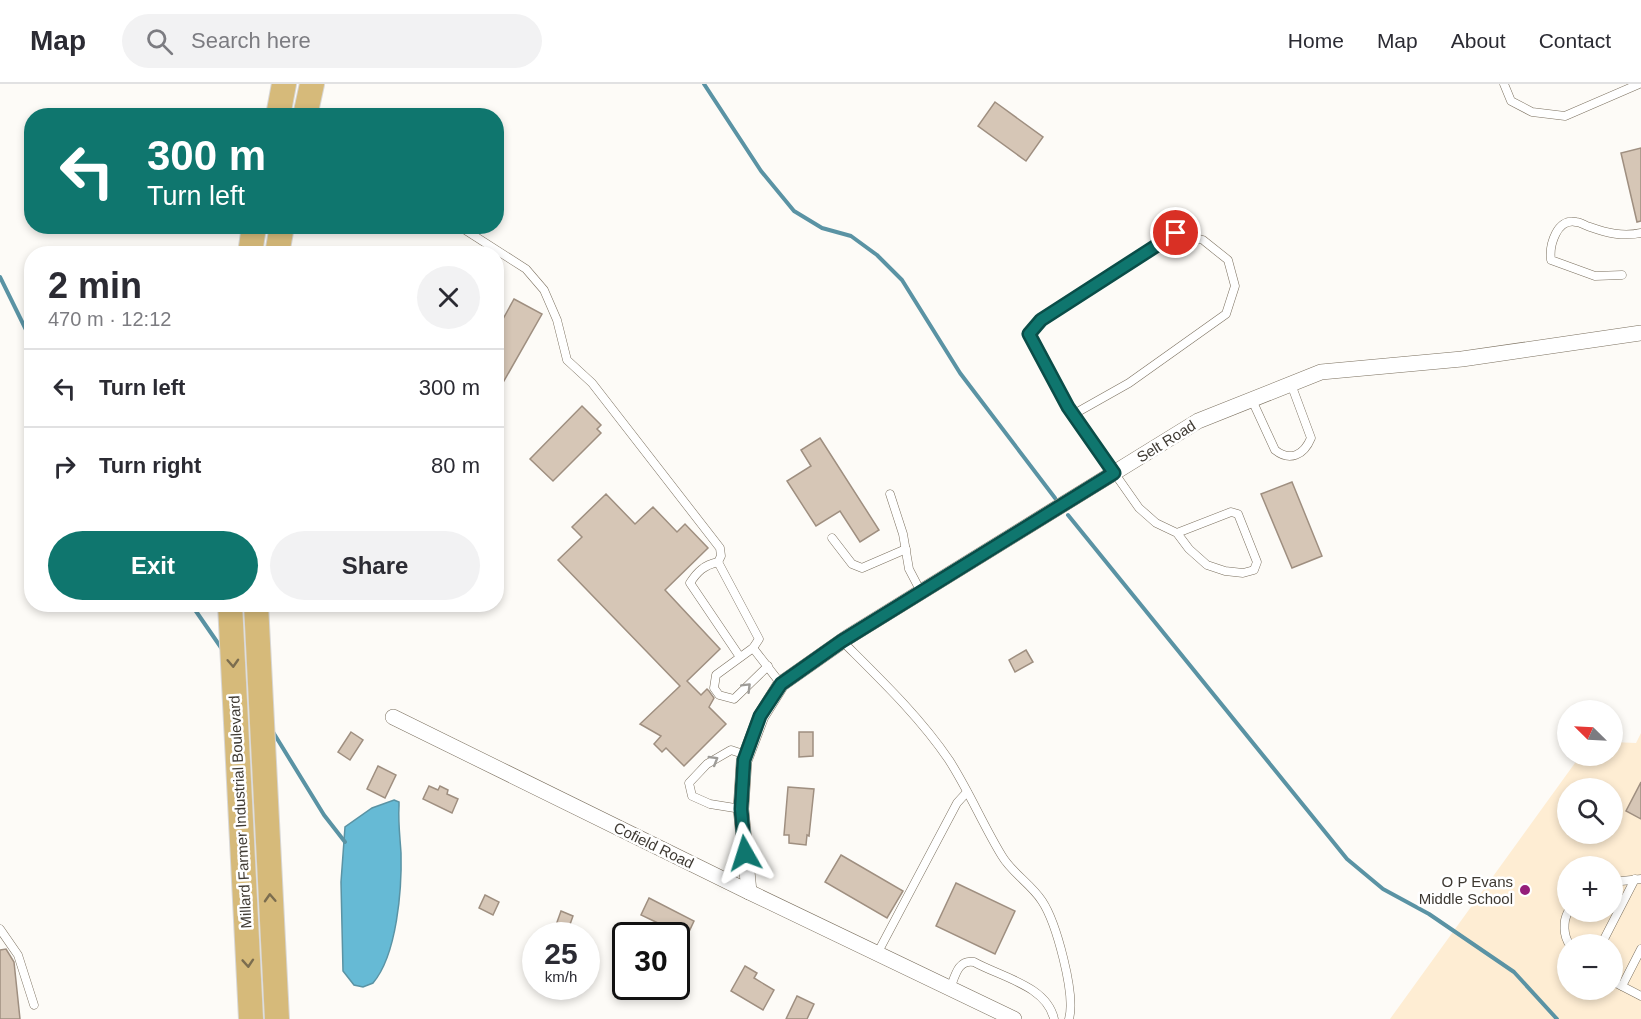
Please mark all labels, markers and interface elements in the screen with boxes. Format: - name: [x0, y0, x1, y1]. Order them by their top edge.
- search box: [122, 14, 542, 68]
- text: Map: [30, 25, 86, 56]
- icon: search: [143, 25, 176, 58]
- text: Search here: [191, 28, 311, 53]
- text: Home: [1288, 29, 1344, 52]
- text: Map: [1377, 29, 1418, 52]
- text: About: [1451, 29, 1506, 52]
- text: Contact: [1539, 29, 1611, 52]
- icon: left: [48, 132, 126, 210]
- text: 300 m: [147, 132, 266, 179]
- text: Turn left: [147, 181, 245, 211]
- pin: [1150, 207, 1201, 258]
- icon: arrive: [1159, 216, 1192, 249]
- text: 2 min: [48, 265, 142, 306]
- button: close: [417, 266, 480, 329]
- text: 470 m · 12:12: [48, 308, 171, 330]
- icon: left: [48, 372, 81, 405]
- text: Turn left: [99, 375, 185, 400]
- text: 300 m: [419, 375, 480, 400]
- street label: Selt Road: [1134, 416, 1198, 466]
- icon: right: [48, 450, 81, 483]
- text: Turn right: [99, 453, 201, 478]
- text: 80 m: [431, 453, 480, 478]
- button: Exit: [48, 531, 258, 600]
- button: Share: [270, 531, 480, 600]
- one-way arrow: [227, 658, 240, 667]
- one-way arrow: [739, 684, 750, 695]
- street label: Millard Farmer Industrial Boulevard: [225, 695, 255, 929]
- north arrow: [1557, 700, 1623, 766]
- map controls: [1557, 700, 1623, 1000]
- one-way arrow: [708, 756, 718, 767]
- button: search: [1557, 778, 1623, 844]
- street label: Cofield Road: [611, 818, 697, 872]
- position arrow: [713, 821, 777, 885]
- button: +: [1557, 856, 1623, 922]
- place label: O P Evans Middle School: [1419, 873, 1513, 907]
- marker: O P Evans Middle School: [1518, 883, 1532, 897]
- one-way arrow: [263, 893, 276, 902]
- speed limit sign: 30: [612, 922, 690, 1000]
- button: −: [1557, 934, 1623, 1000]
- text: 25: [544, 937, 578, 970]
- one-way arrow: [241, 958, 254, 967]
- text: km/h: [545, 968, 577, 985]

